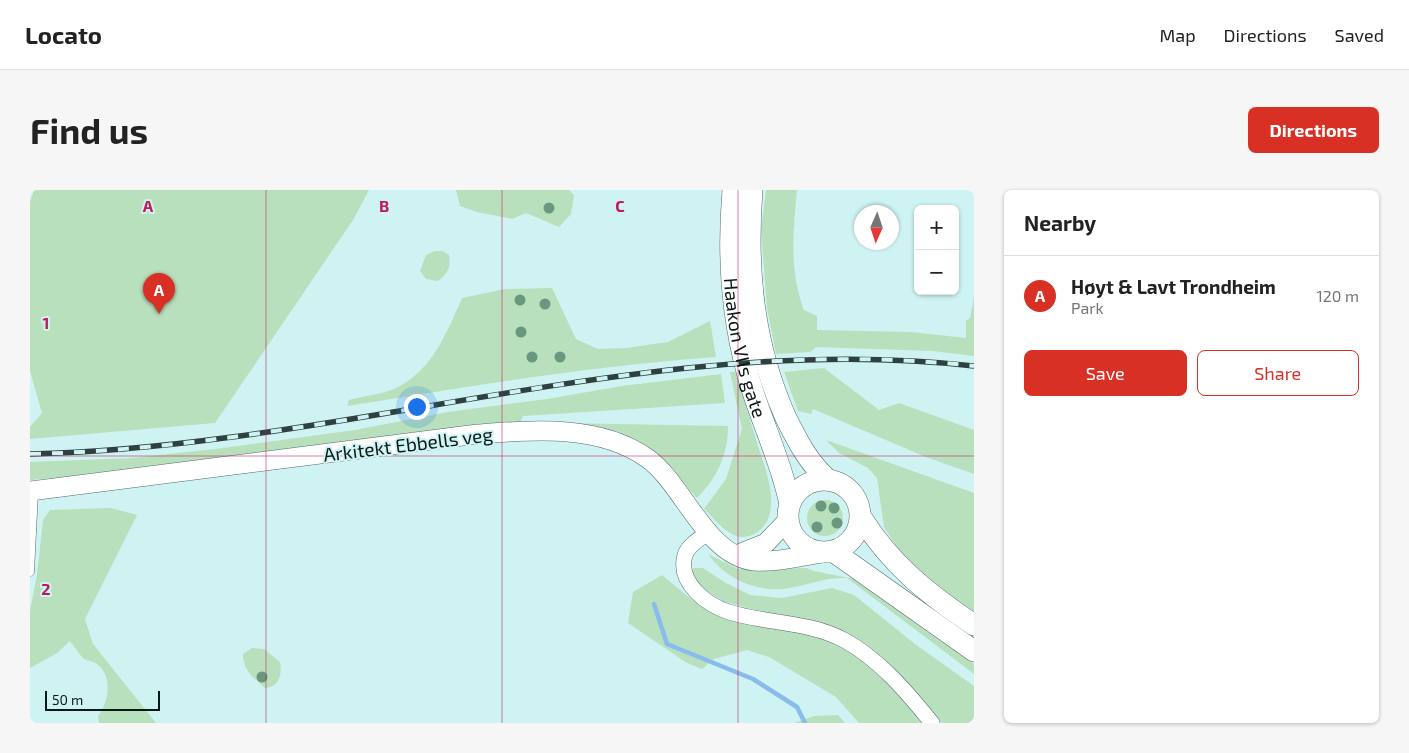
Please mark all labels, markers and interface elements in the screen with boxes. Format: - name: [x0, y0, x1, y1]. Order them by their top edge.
- text: Locato: [25, 20, 102, 49]
- text: Map: [1159, 24, 1196, 46]
- text: Directions: [1224, 24, 1307, 46]
- text: Saved: [1335, 24, 1384, 46]
- button: Directions: [1248, 107, 1379, 153]
- text: Find us: [30, 109, 148, 151]
- text: A: [143, 196, 154, 215]
- text: B: [379, 196, 389, 215]
- text: C: [615, 196, 625, 215]
- north arrow: [854, 205, 899, 250]
- map controls: [914, 205, 959, 295]
- button: +: [914, 205, 959, 250]
- text: Nearby: [1024, 210, 1096, 235]
- button: −: [914, 250, 959, 295]
- pin: A: [143, 273, 175, 314]
- text: Høyt & Lavt Trondheim: [1071, 275, 1276, 298]
- street label: Haakon VIIs gate: [720, 277, 772, 421]
- text: A: [1035, 286, 1045, 305]
- text: 120 m: [1316, 286, 1359, 305]
- text: Park: [1071, 298, 1104, 317]
- text: 1: [43, 313, 49, 332]
- button: Save: [1024, 350, 1187, 396]
- button: Share: [1197, 350, 1359, 396]
- your location: [404, 394, 430, 420]
- street label: Arkitekt Ebbells veg: [322, 422, 494, 466]
- text: 2: [41, 579, 51, 598]
- scale bar: [45, 688, 160, 711]
- text: 50 m: [52, 691, 83, 708]

